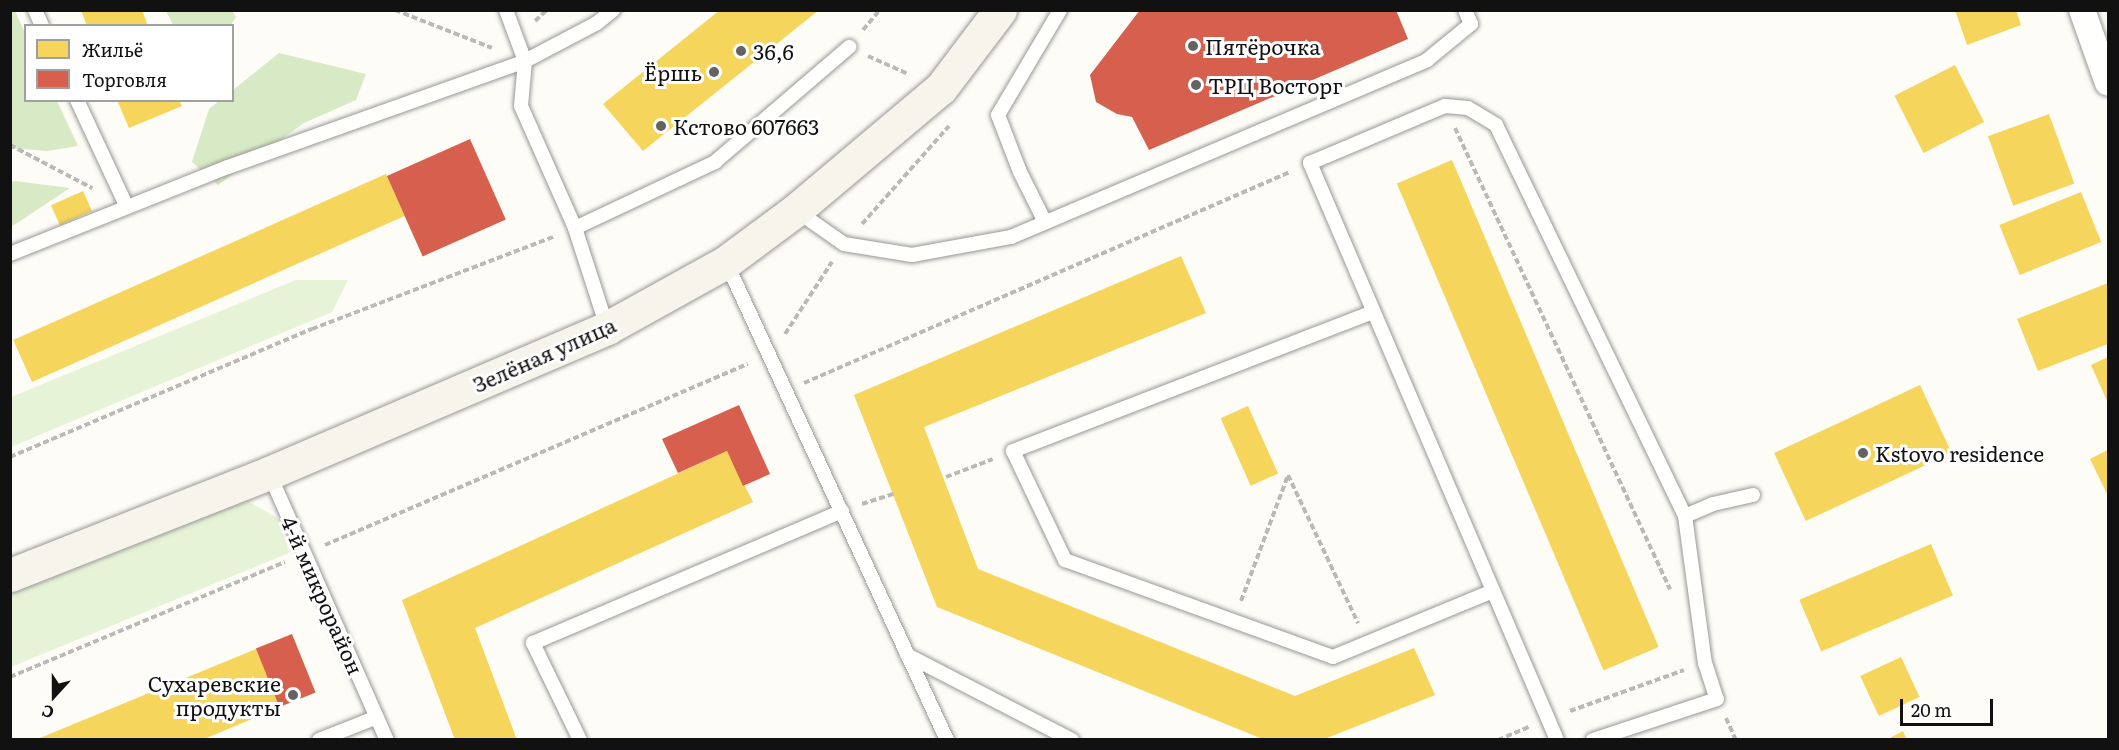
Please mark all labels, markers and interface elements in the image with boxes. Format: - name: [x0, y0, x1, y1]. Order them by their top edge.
- legend: [24, 24, 234, 102]
- place label: Пятёрочка: [1205, 33, 1321, 59]
- text: Жильё: [82, 36, 143, 63]
- place label: 36,6: [753, 38, 794, 64]
- marker: Пятёрочка: [1186, 39, 1200, 53]
- marker: 36,6: [734, 44, 748, 58]
- place label: Ёршь: [644, 59, 702, 85]
- marker: Ёршь: [707, 65, 721, 79]
- text: Торговля: [82, 66, 167, 93]
- place label: ТРЦ Восторг: [1208, 72, 1343, 98]
- marker: ТРЦ Восторг: [1189, 78, 1203, 92]
- place label: Кстово 607663: [673, 113, 819, 139]
- marker: Кстово 607663: [654, 119, 668, 133]
- street label: Зелёная улица: [469, 311, 619, 397]
- place label: Kstovo residence: [1875, 440, 2044, 466]
- marker: Kstovo residence: [1856, 446, 1870, 460]
- street label: 4-й микрорайон: [277, 512, 369, 678]
- north arrow: [24, 666, 84, 726]
- place label: Сухаревские продукты: [148, 670, 281, 720]
- scale bar: [1903, 687, 1996, 725]
- marker: Сухаревские продукты: [286, 688, 300, 702]
- text: 20 m: [1911, 696, 1952, 723]
- text: С: [38, 700, 57, 726]

